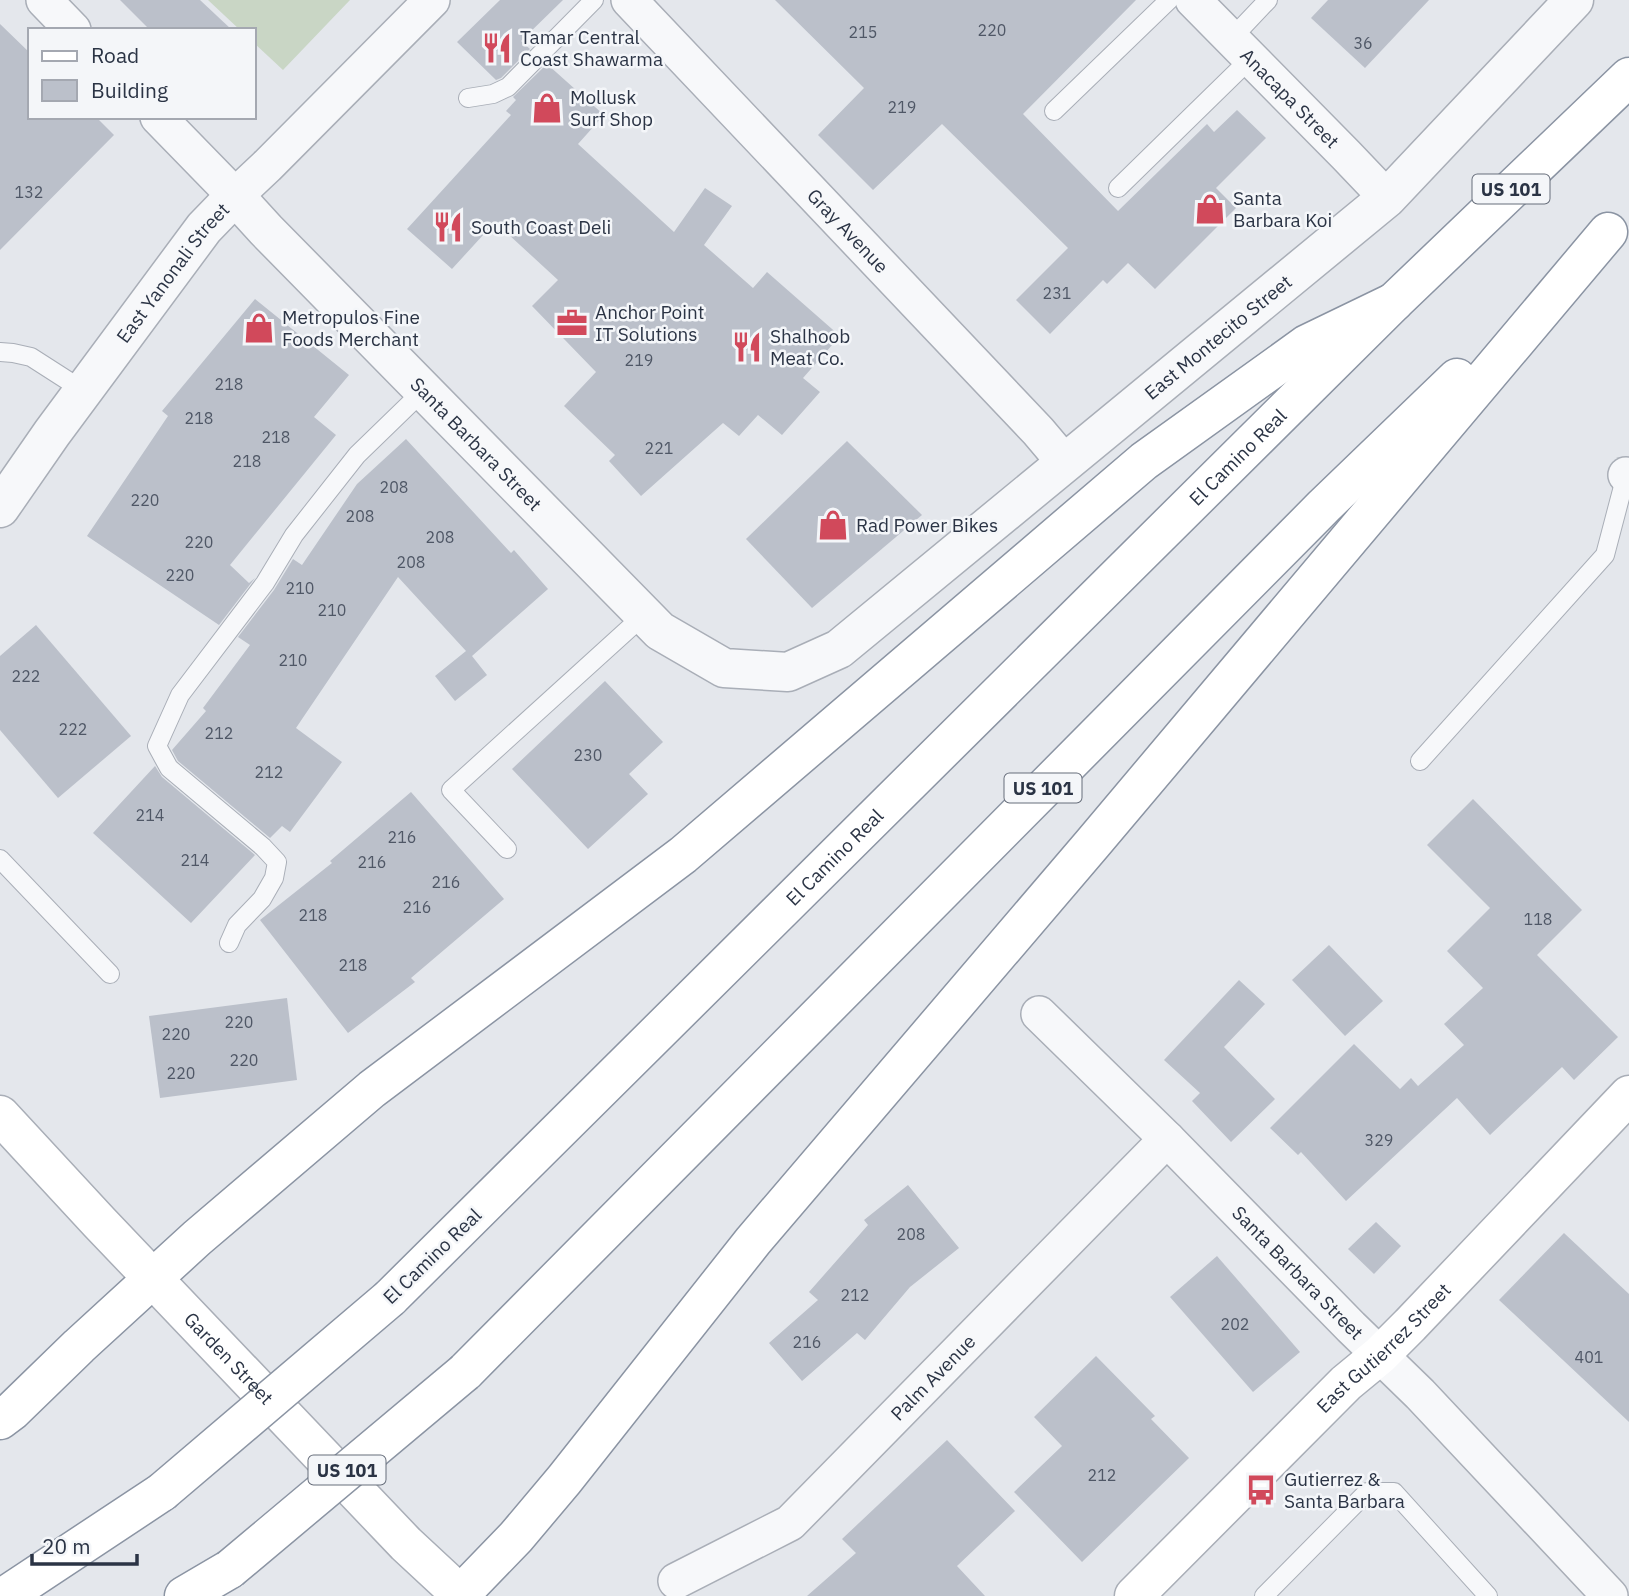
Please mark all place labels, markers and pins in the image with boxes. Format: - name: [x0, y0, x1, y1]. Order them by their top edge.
- place label: Tamar Central Coast Shawarma: [520, 25, 663, 71]
- restaurant icon: Tamar Central Coast Shawarma: [480, 31, 514, 65]
- place label: Mollusk Surf Shop: [570, 85, 653, 131]
- shop icon: Mollusk Surf Shop: [530, 91, 564, 125]
- place label: Santa Barbara Koi: [1233, 186, 1332, 232]
- shop icon: Santa Barbara Koi: [1193, 192, 1227, 226]
- restaurant icon: South Coast Deli: [431, 210, 465, 244]
- place label: South Coast Deli: [471, 215, 611, 239]
- place label: Anchor Point IT Solutions: [595, 300, 704, 346]
- place label: Metropulos Fine Foods Merchant: [282, 305, 420, 351]
- office icon: Anchor Point IT Solutions: [555, 306, 589, 340]
- shop icon: Metropulos Fine Foods Merchant: [242, 311, 276, 345]
- place label: Shalhoob Meat Co.: [770, 324, 850, 370]
- restaurant icon: Shalhoob Meat Co.: [730, 330, 764, 364]
- shop icon: Rad Power Bikes: [816, 508, 850, 542]
- place label: Rad Power Bikes: [856, 513, 998, 537]
- place label: Gutierrez & Santa Barbara: [1284, 1467, 1405, 1513]
- bus stop icon: Gutierrez & Santa Barbara: [1244, 1473, 1278, 1507]

